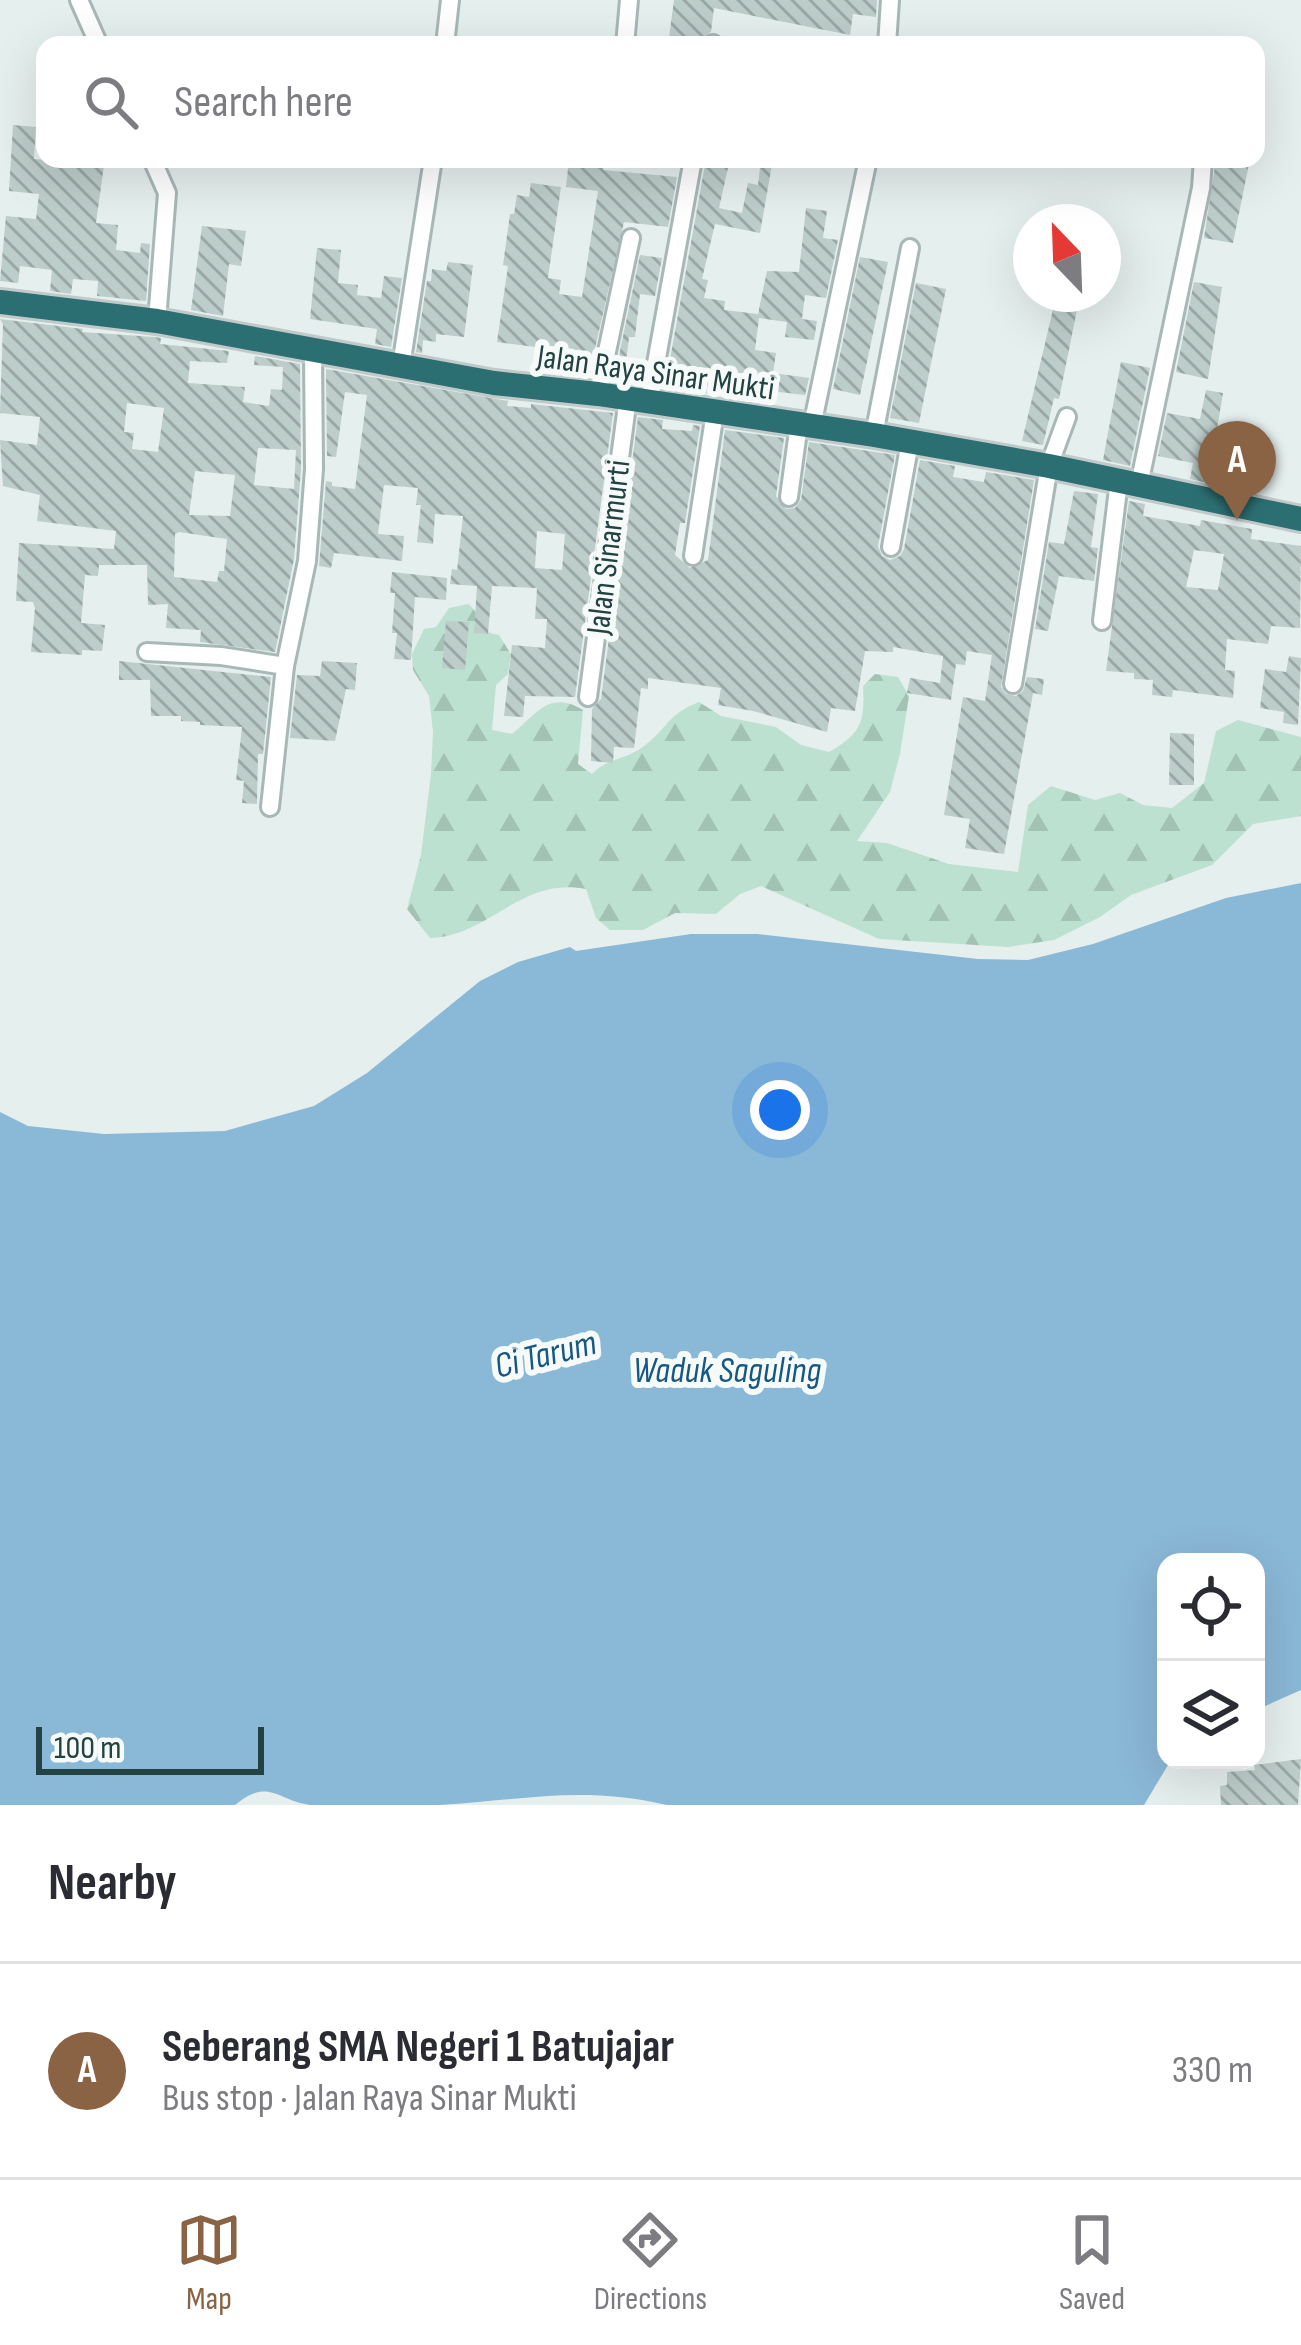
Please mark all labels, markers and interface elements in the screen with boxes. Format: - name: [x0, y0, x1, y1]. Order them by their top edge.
- search box: [36, 36, 1265, 168]
- icon: search: [78, 69, 144, 135]
- text: Search here: [174, 75, 353, 130]
- north arrow: [1013, 204, 1121, 312]
- street label: Jalan Raya Sinar Mukti: [534, 336, 777, 409]
- pin: A: [1198, 421, 1276, 520]
- street label: Jalan Sinarmurti: [578, 458, 640, 638]
- your location: [750, 1080, 810, 1140]
- water label: Ci Tarum: [490, 1322, 601, 1389]
- water label: Waduk Saguling: [633, 1350, 821, 1393]
- map controls: [1157, 1553, 1265, 1769]
- button: locate: [1157, 1553, 1265, 1661]
- button: layers: [1157, 1661, 1265, 1769]
- scale bar: [36, 1721, 264, 1774]
- text: 100 m: [54, 1728, 121, 1768]
- text: Nearby: [48, 1853, 177, 1914]
- text: Seberang SMA Negeri 1 Batujajar: [162, 2020, 674, 2075]
- text: A: [78, 2047, 96, 2094]
- text: 330 m: [1172, 2047, 1253, 2094]
- text: Bus stop · Jalan Raya Sinar Mukti: [162, 2075, 577, 2122]
- tab: Map: [176, 2207, 242, 2319]
- tab: Directions: [594, 2207, 707, 2319]
- tab: Saved: [1059, 2207, 1125, 2319]

